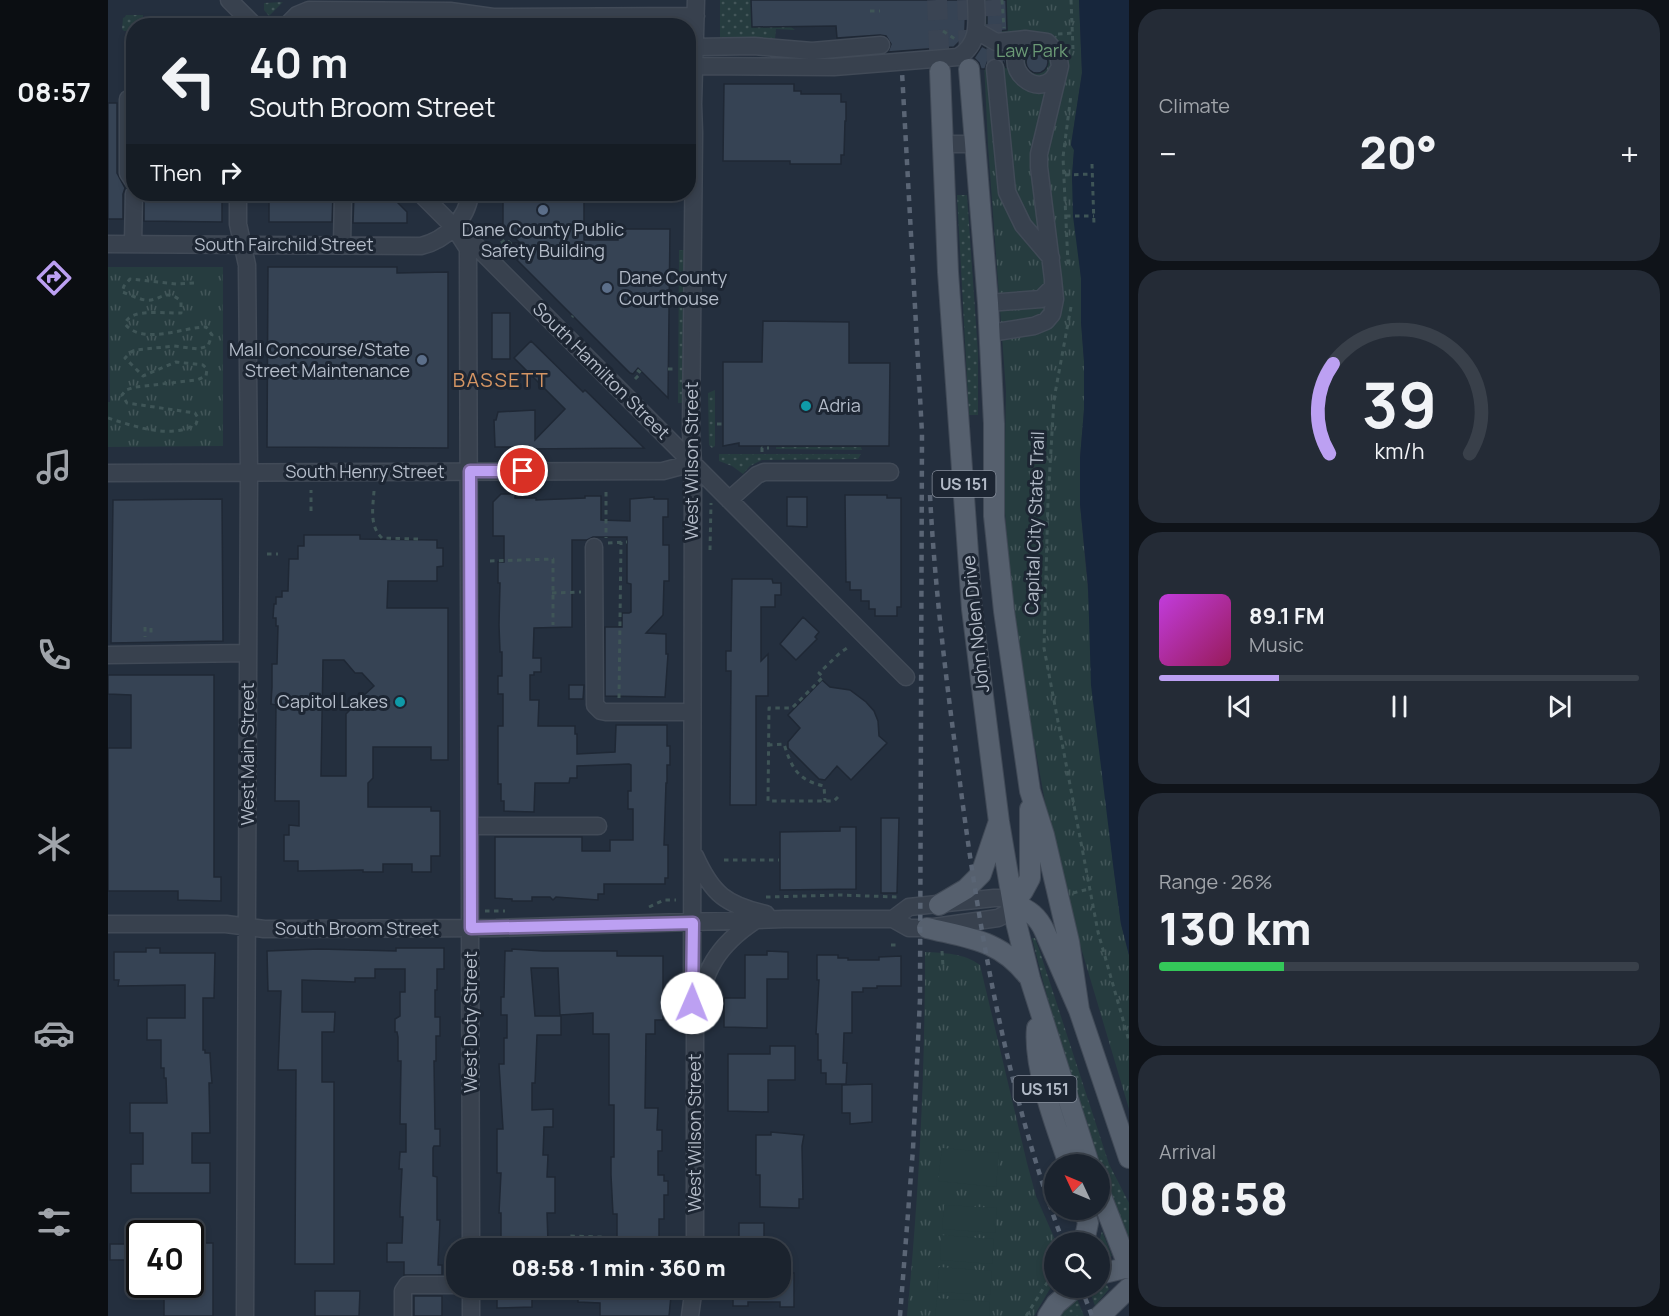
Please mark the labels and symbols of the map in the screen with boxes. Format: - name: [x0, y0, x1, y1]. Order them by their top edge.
- park label: Law Park: [996, 38, 1069, 62]
- marker: Dane County Public Safety Building: [536, 203, 550, 217]
- place label: Dane County Public Safety Building: [462, 217, 624, 262]
- street label: South Fairchild Street: [194, 232, 374, 256]
- place label: Dane County Courthouse: [619, 265, 728, 310]
- marker: Dane County Courthouse: [600, 281, 614, 295]
- street label: South Hamilton Street: [528, 297, 675, 444]
- place label: Mall Concourse/State Street Maintenance: [229, 337, 410, 382]
- marker: Mall Concourse/State Street Maintenance: [415, 353, 429, 367]
- district label: BASSETT: [453, 366, 549, 393]
- street label: West Wilson Street: [679, 382, 703, 540]
- place label: Adria: [818, 393, 861, 417]
- marker: Adria: [799, 399, 813, 413]
- street label: Capital City State Trail: [1019, 431, 1049, 615]
- pin: [497, 445, 548, 496]
- street label: South Henry Street: [285, 459, 445, 483]
- road number: US 151: [932, 471, 996, 497]
- street label: John Nolen Drive: [956, 554, 994, 694]
- street label: West Main Street: [235, 682, 259, 826]
- place label: Capitol Lakes: [277, 689, 388, 713]
- marker: Capitol Lakes: [393, 695, 407, 709]
- street label: South Broom Street: [275, 916, 439, 940]
- street label: West Doty Street: [458, 951, 482, 1093]
- position arrow: [660, 971, 724, 1035]
- street label: West Wilson Street: [682, 1054, 706, 1212]
- road number: US 151: [1014, 1076, 1076, 1102]
- north arrow: [1044, 1154, 1110, 1220]
- speed limit sign: 40: [126, 1220, 204, 1298]

